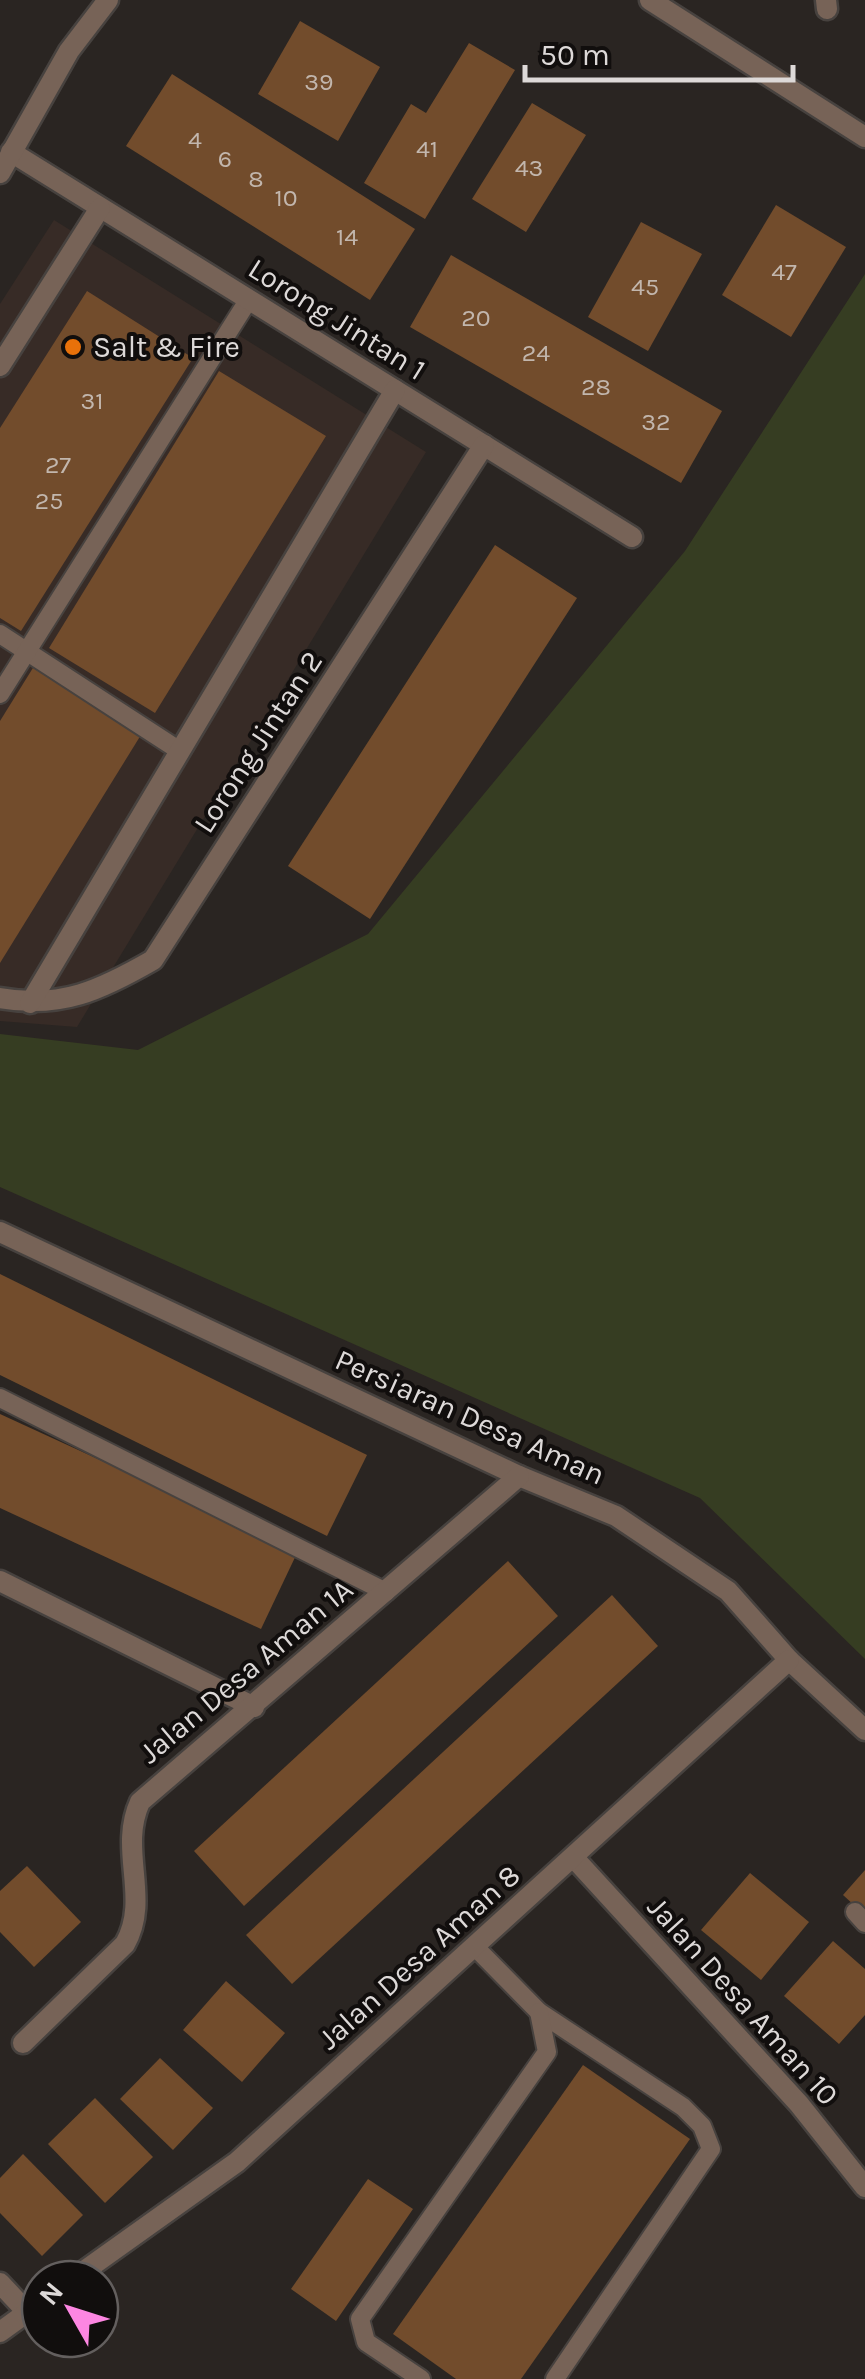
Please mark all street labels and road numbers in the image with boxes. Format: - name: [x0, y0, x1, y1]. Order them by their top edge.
- street label: Lorong Jintan 1: [242, 250, 432, 388]
- street label: Lorong Jintan 2: [186, 644, 330, 840]
- street label: Persiaran Desa Aman: [330, 1341, 610, 1493]
- street label: Jalan Desa Aman 1A: [132, 1571, 360, 1771]
- street label: Jalan Desa Aman 8: [311, 1857, 527, 2057]
- street label: Jalan Desa Aman 10: [640, 1889, 846, 2113]

